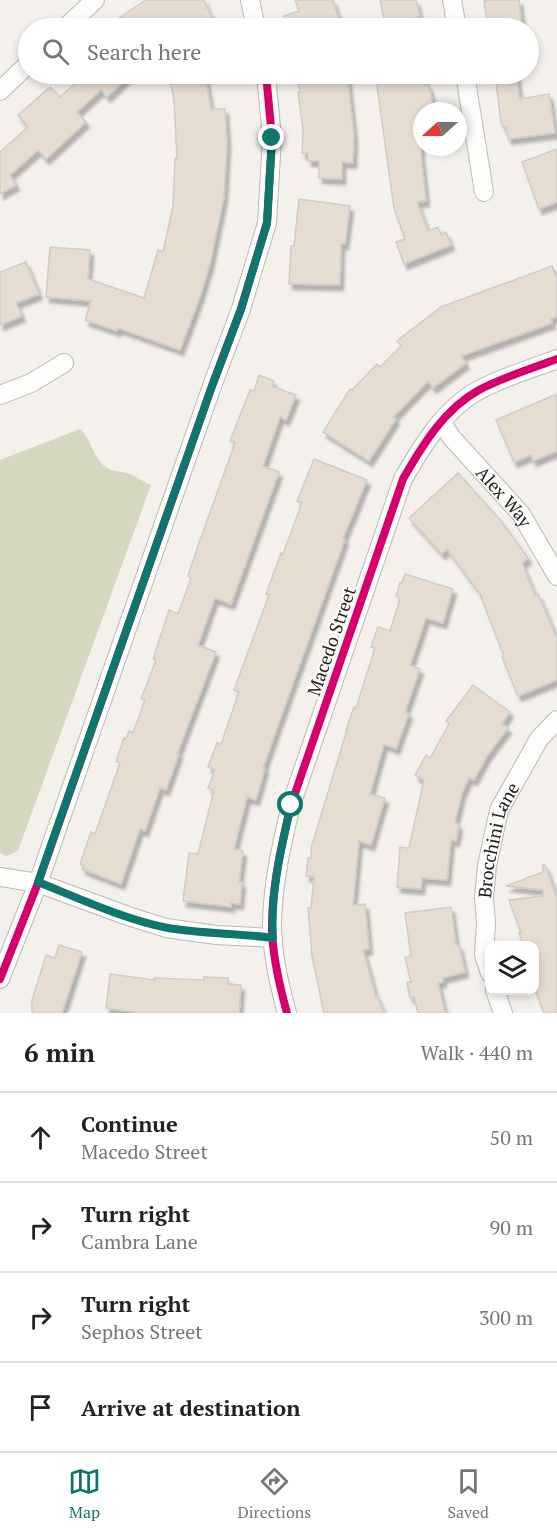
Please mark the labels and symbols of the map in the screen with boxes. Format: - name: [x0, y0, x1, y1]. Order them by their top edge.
- north arrow: [413, 102, 467, 156]
- route end: [258, 124, 284, 150]
- street label: Alex Way: [471, 461, 538, 532]
- street label: Macedo Street: [301, 583, 361, 699]
- street label: Brocchini Lane: [472, 778, 524, 899]
- route start: [277, 791, 303, 817]

